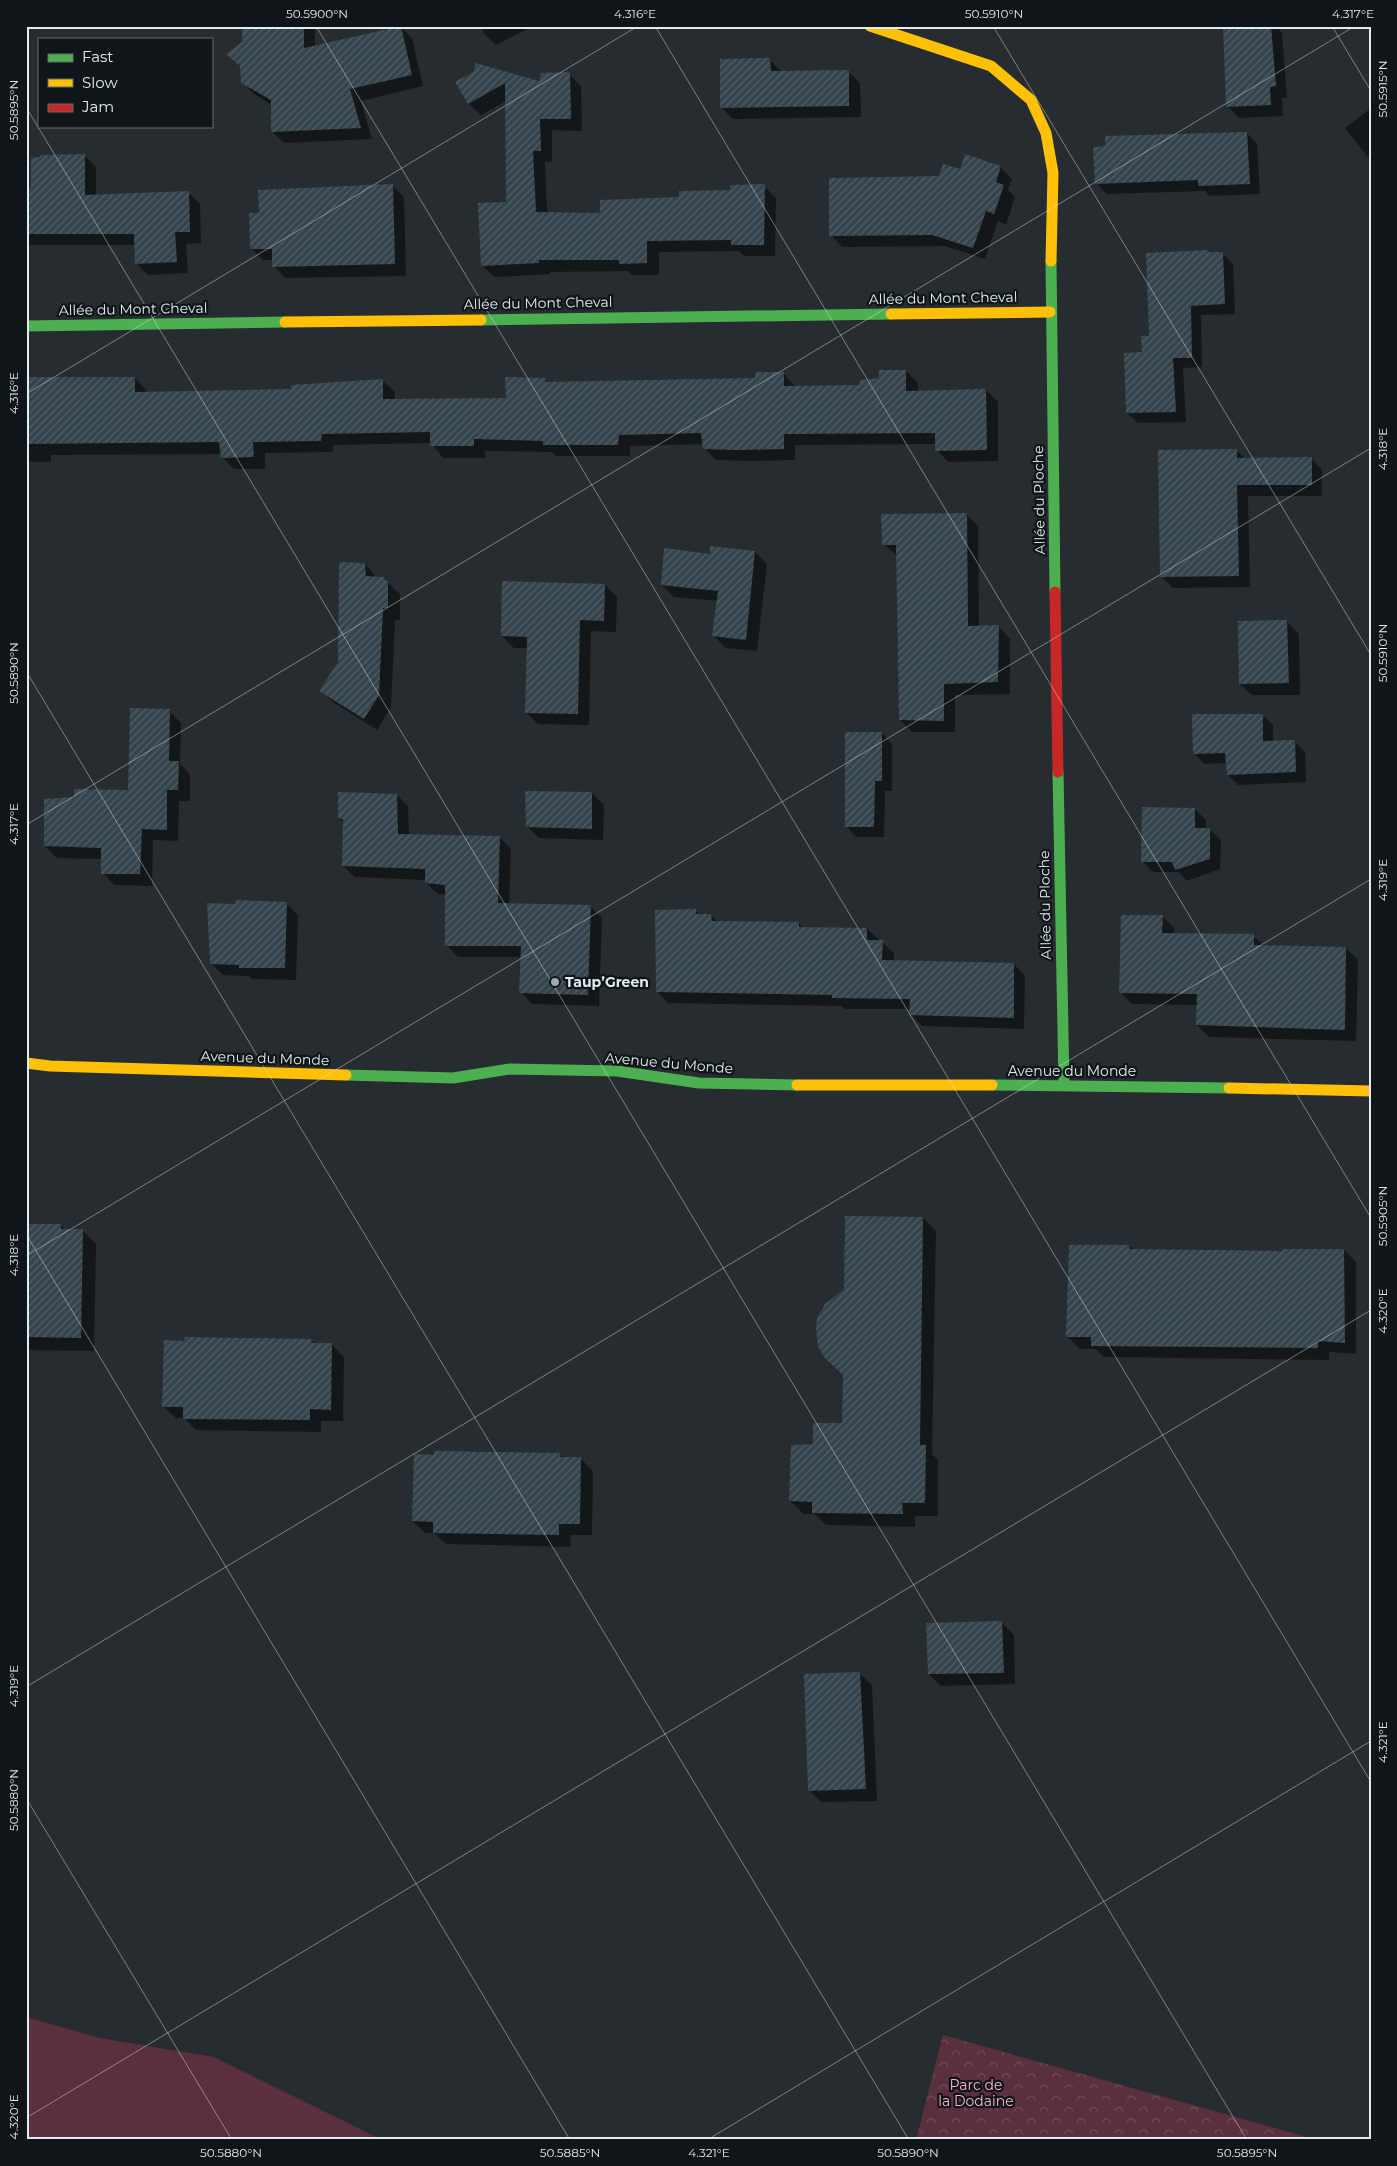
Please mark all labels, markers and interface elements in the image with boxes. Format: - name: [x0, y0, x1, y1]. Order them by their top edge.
- text: 50.5900°N: [286, 6, 348, 21]
- text: 4.316°E: [614, 6, 656, 21]
- text: 50.5910°N: [965, 6, 1023, 21]
- text: 4.317°E: [1332, 6, 1374, 21]
- legend: [38, 38, 212, 128]
- text: Fast: [82, 47, 113, 66]
- text: 50.5915°N: [1375, 61, 1390, 117]
- text: Slow: [82, 73, 118, 92]
- text: 50.5895°N: [6, 80, 21, 140]
- text: Jam: [81, 97, 114, 116]
- street label: Allée du Mont Cheval: [868, 288, 1018, 308]
- street label: Allée du Mont Cheval: [463, 293, 613, 313]
- street label: Allée du Mont Cheval: [58, 299, 208, 319]
- text: 4.316°E: [6, 372, 21, 414]
- text: 4.318°E: [1375, 428, 1390, 470]
- street label: Allée du Ploche: [1029, 445, 1049, 555]
- text: 50.5910°N: [1375, 624, 1390, 682]
- text: 50.5890°N: [6, 642, 21, 704]
- text: 4.317°E: [6, 803, 21, 845]
- street label: Allée du Ploche: [1035, 850, 1055, 960]
- text: 4.319°E: [1375, 859, 1390, 901]
- place label: Taup’Green: [565, 973, 649, 991]
- marker: Taup’Green: [549, 976, 561, 988]
- street label: Avenue du Monde: [200, 1047, 330, 1069]
- street label: Avenue du Monde: [604, 1048, 734, 1078]
- street label: Avenue du Monde: [1008, 1062, 1136, 1080]
- text: 50.5905°N: [1375, 1186, 1390, 1246]
- text: 4.318°E: [6, 1234, 21, 1276]
- text: 4.320°E: [1375, 1288, 1390, 1334]
- text: 4.319°E: [6, 1665, 21, 1707]
- text: 4.321°E: [1375, 1721, 1390, 1763]
- text: 50.5880°N: [6, 1769, 21, 1831]
- park label: Parc de la Dodaine: [938, 2076, 1014, 2110]
- text: 4.320°E: [6, 2094, 21, 2140]
- text: 50.5880°N: [200, 2145, 262, 2160]
- text: 50.5885°N: [540, 2145, 600, 2160]
- text: 4.321°E: [688, 2145, 730, 2160]
- text: 50.5890°N: [877, 2145, 939, 2160]
- text: 50.5895°N: [1217, 2145, 1277, 2160]

